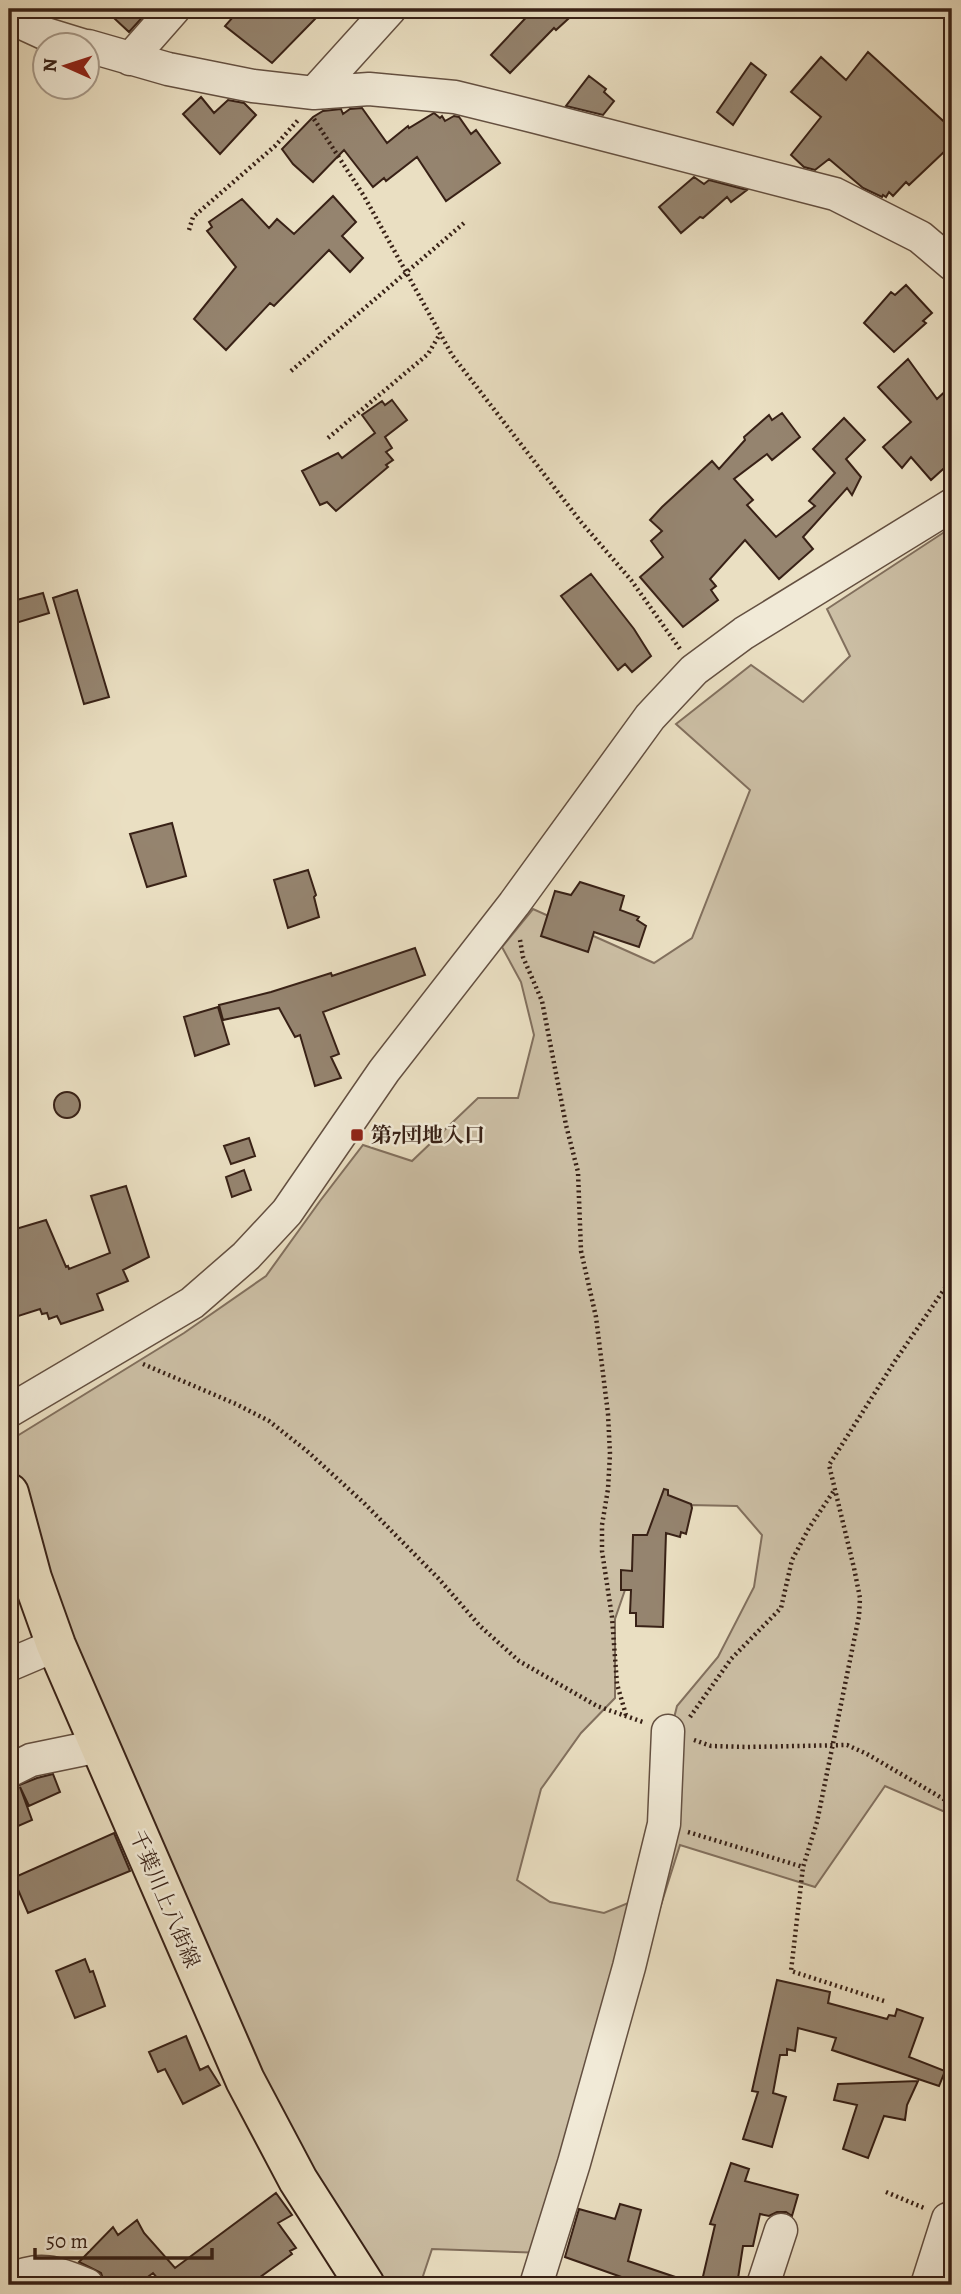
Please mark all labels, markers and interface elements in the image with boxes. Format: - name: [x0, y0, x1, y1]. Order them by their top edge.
- north arrow: [32, 32, 102, 102]
- text: N: [37, 57, 63, 73]
- place label: 第7団地入口: [371, 1121, 485, 1149]
- marker: 第7団地入口: [349, 1127, 365, 1143]
- street label: 千葉川上八街線: [123, 1826, 207, 1972]
- scale bar: [35, 2217, 212, 2261]
- text: 50 m: [46, 2227, 88, 2255]

